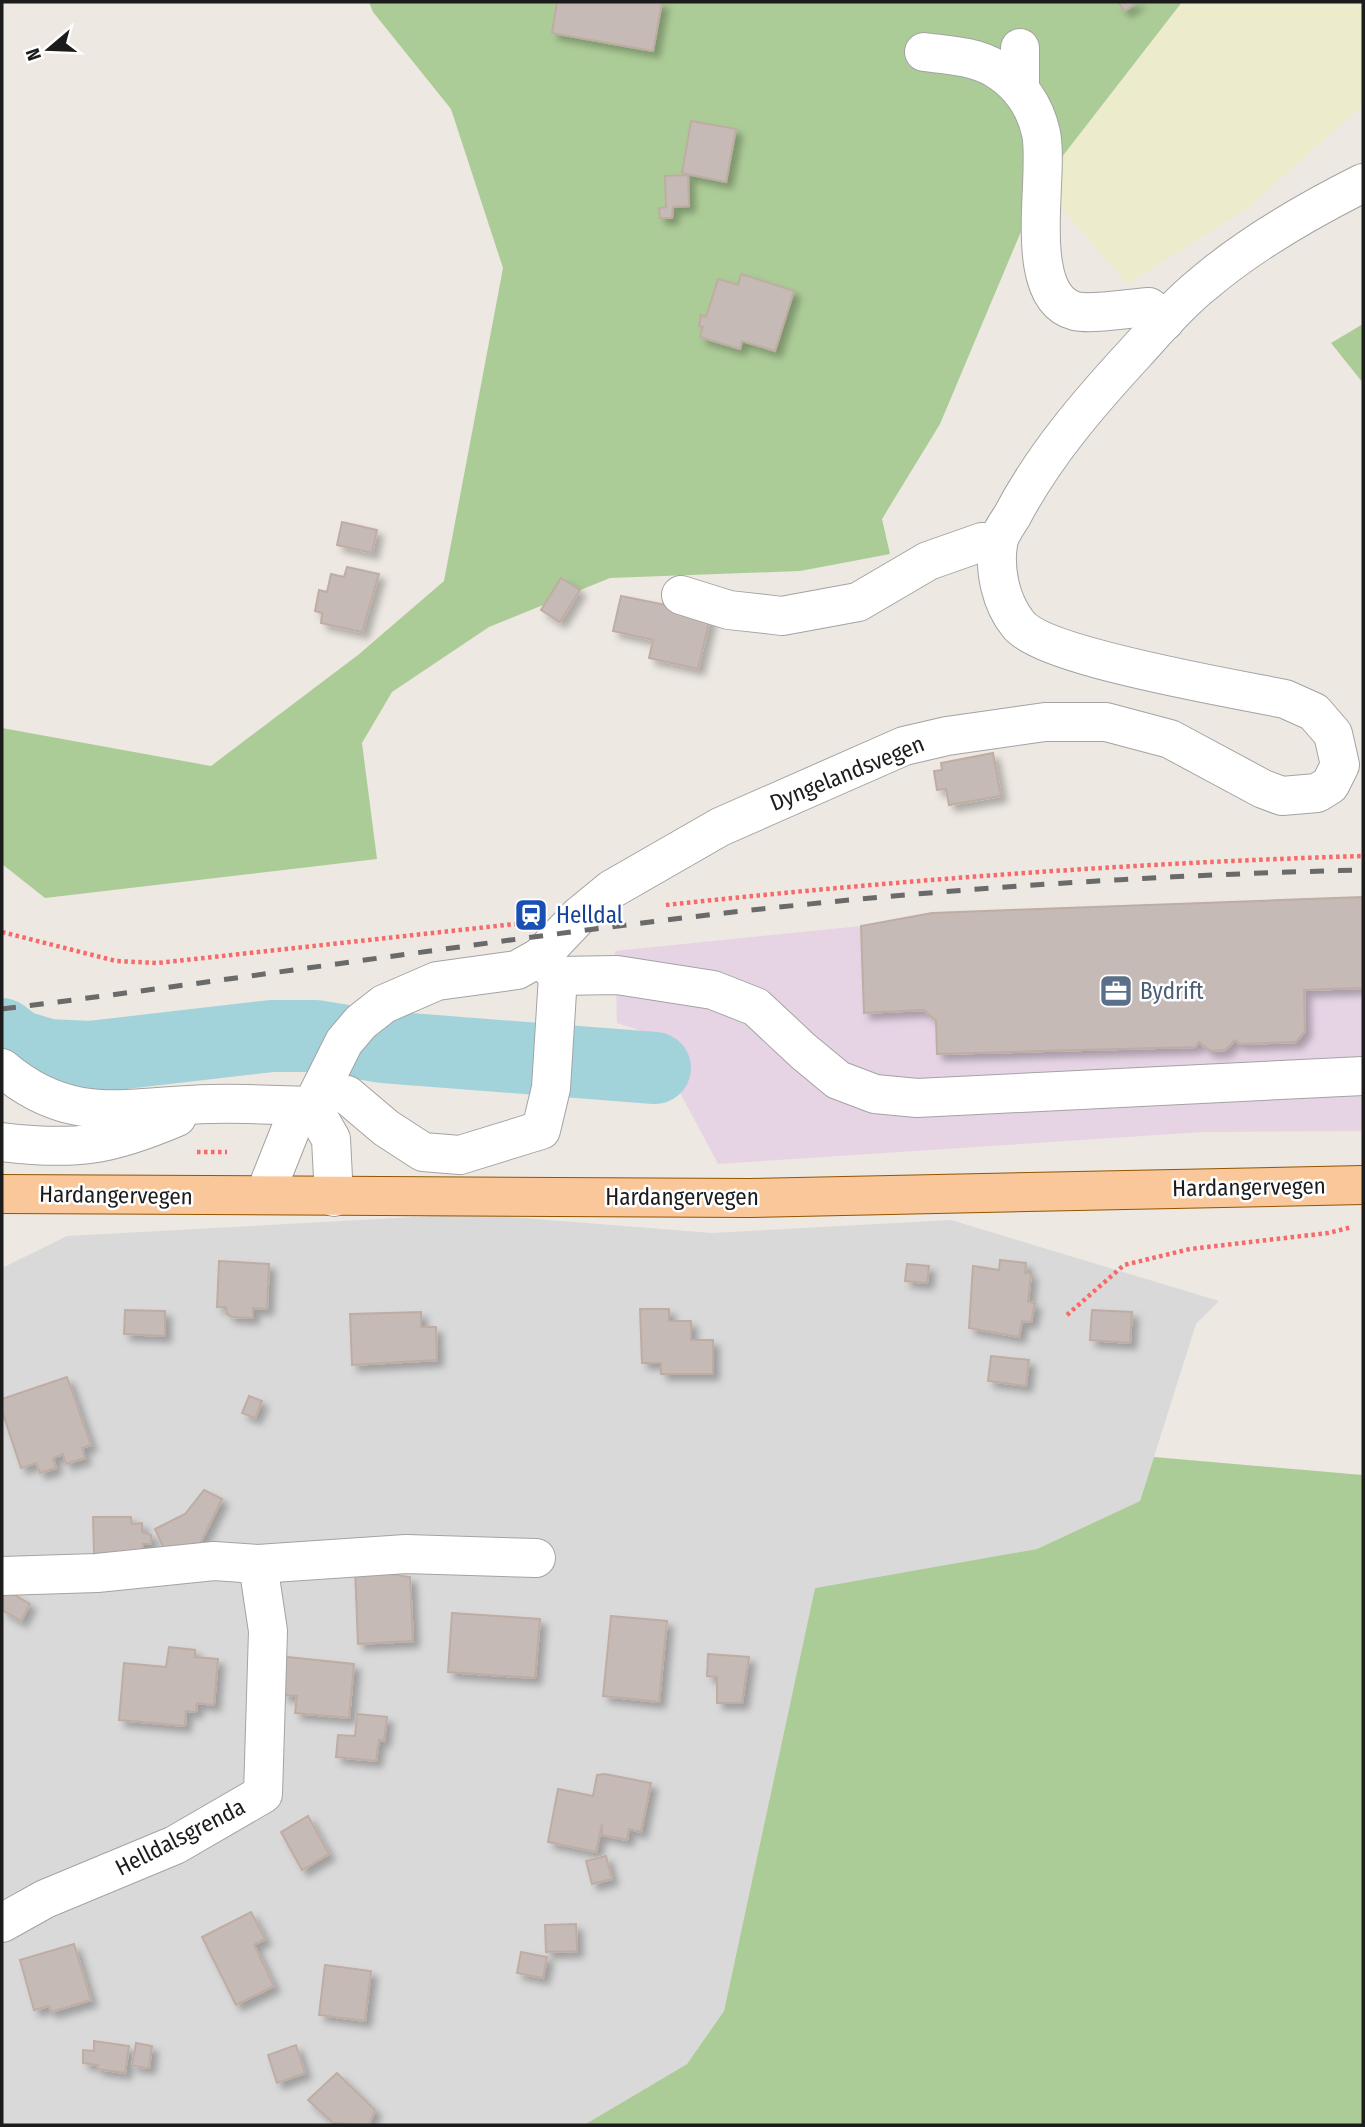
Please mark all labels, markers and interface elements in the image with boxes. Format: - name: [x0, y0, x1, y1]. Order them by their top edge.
- north arrow: [14, 14, 84, 84]
- text: N: [21, 45, 46, 64]
- street label: Dyngelandsvegen: [766, 729, 928, 817]
- station icon: Helldal: [512, 896, 550, 934]
- place label: Helldal: [556, 901, 623, 929]
- office icon: Bydrift: [1097, 972, 1135, 1010]
- place label: Bydrift: [1140, 977, 1204, 1005]
- street label: Hardangervegen: [1172, 1172, 1326, 1202]
- street label: Hardangervegen: [39, 1180, 193, 1210]
- street label: Hardangervegen: [605, 1183, 759, 1211]
- street label: Helldalsgrenda: [110, 1792, 250, 1882]

